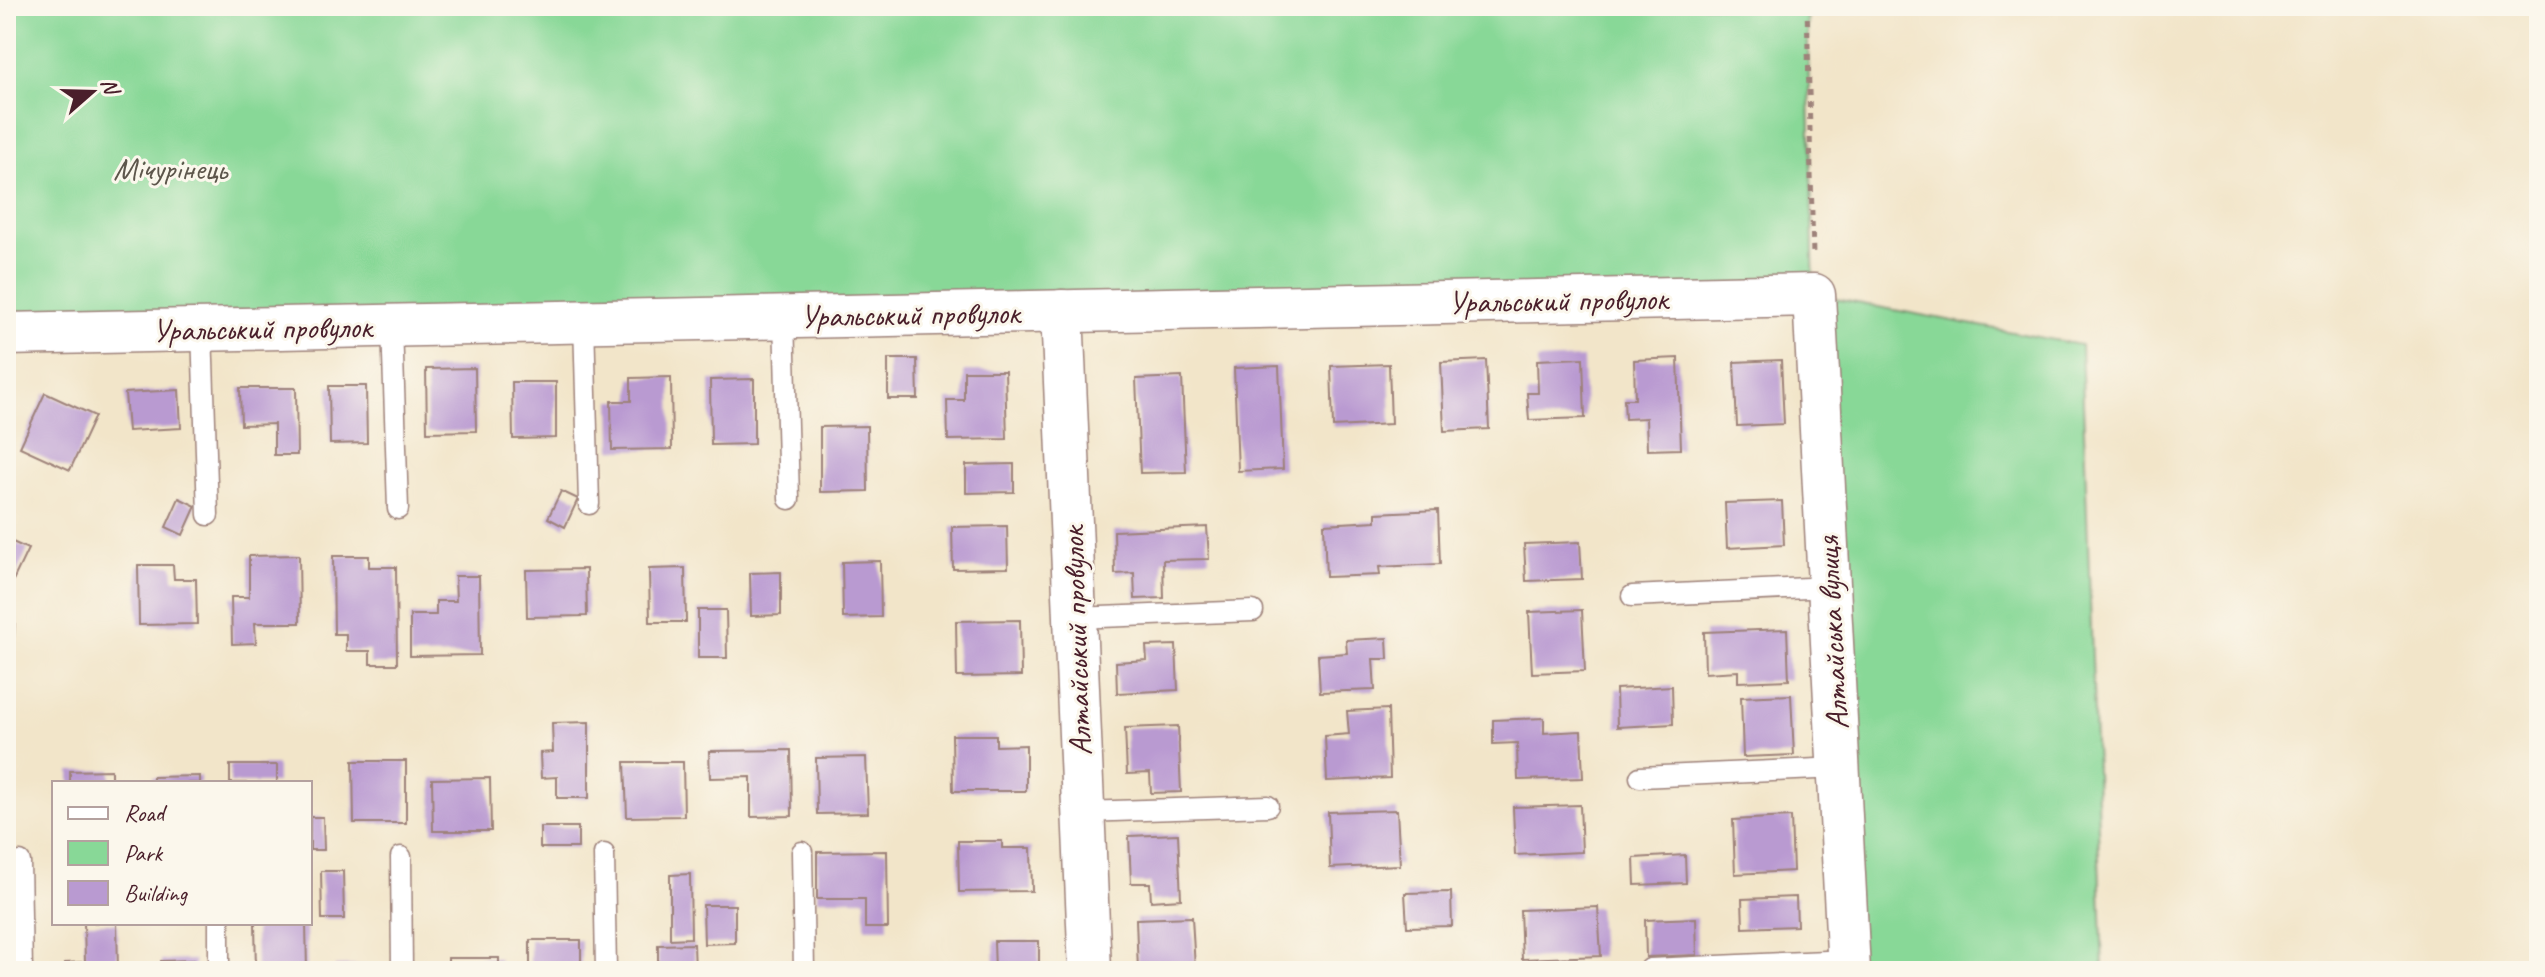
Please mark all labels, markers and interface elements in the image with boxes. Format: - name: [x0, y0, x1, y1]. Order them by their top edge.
- north arrow: [52, 52, 132, 132]
- text: N: [94, 74, 126, 100]
- park label: Мічурінець: [113, 148, 229, 189]
- street label: Уральський провулок: [1448, 278, 1670, 323]
- street label: Уральський провулок: [800, 292, 1022, 337]
- street label: Уральський провулок: [152, 306, 374, 351]
- street label: Алтайський провулок: [1052, 523, 1101, 756]
- street label: Алтайська вулиця: [1807, 534, 1858, 731]
- legend: [52, 781, 312, 925]
- text: Road: [124, 798, 168, 828]
- text: Park: [124, 838, 164, 868]
- text: Building: [124, 878, 189, 908]

